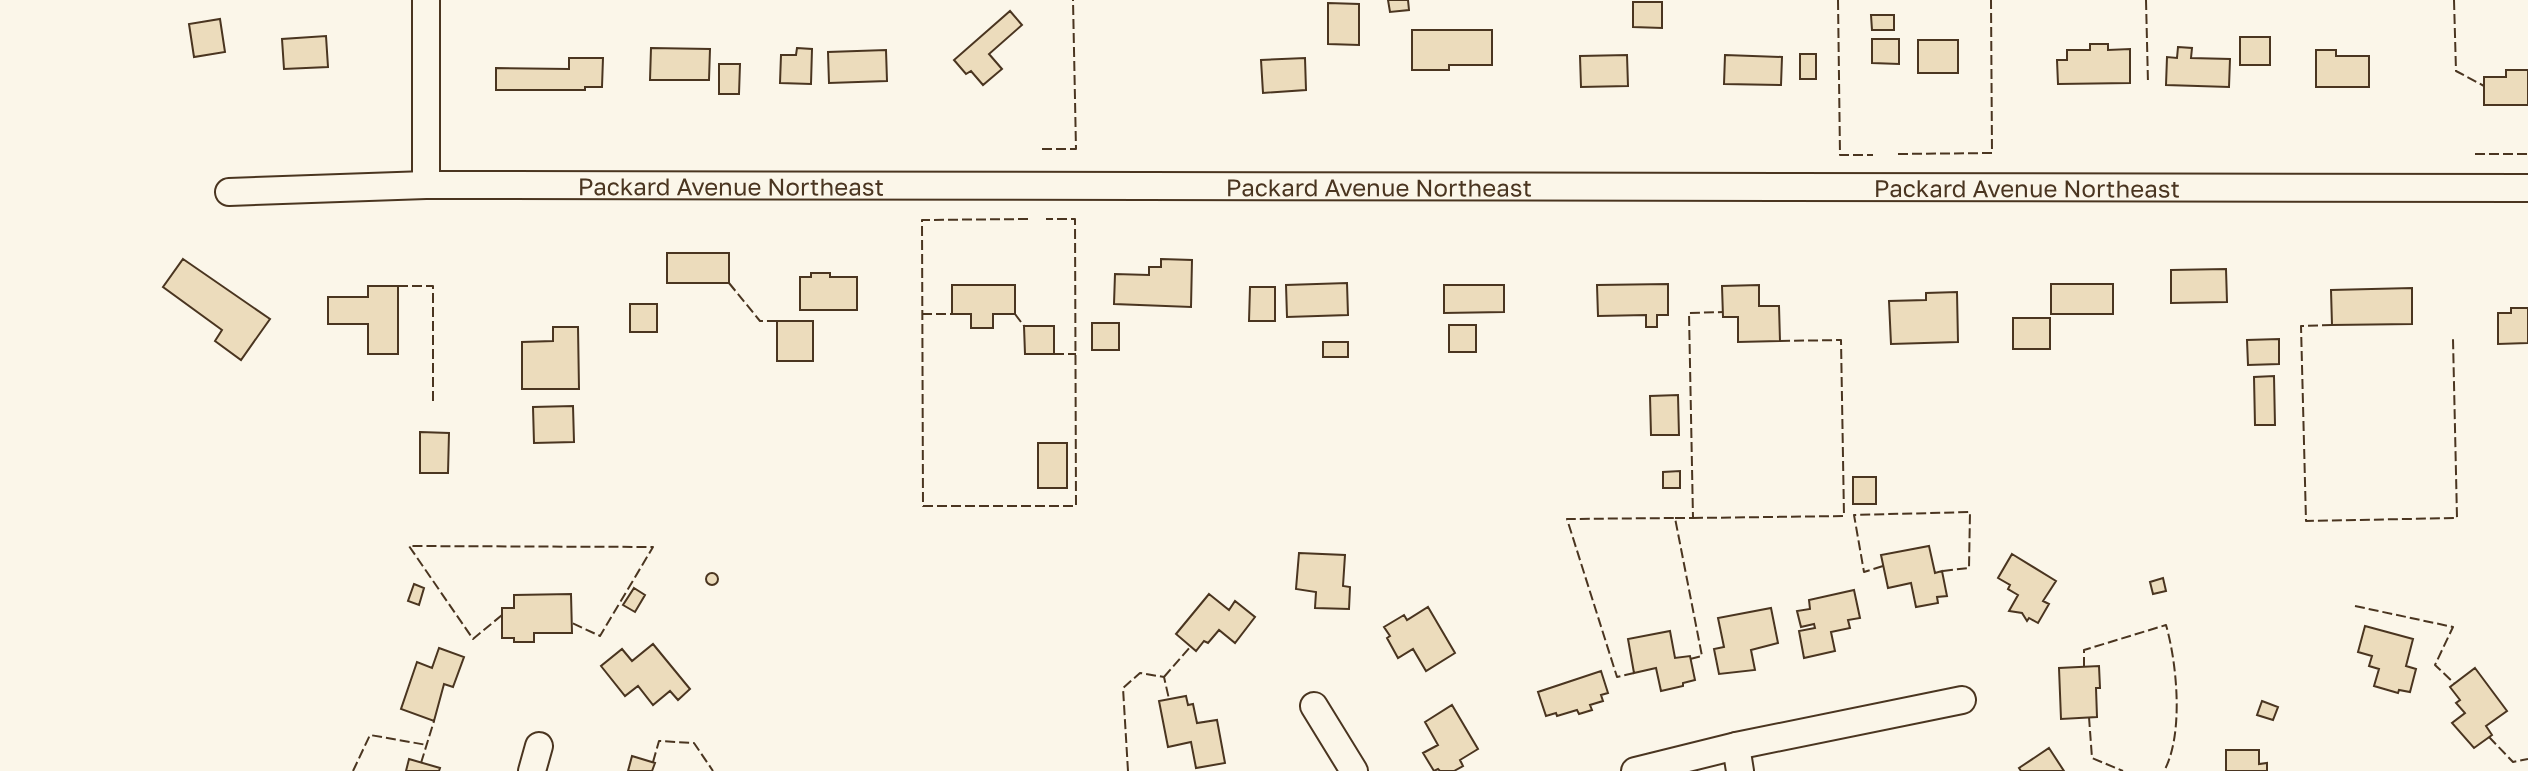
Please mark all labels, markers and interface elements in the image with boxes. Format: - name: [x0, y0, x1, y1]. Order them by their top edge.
- street label: Packard Avenue Northeast: [578, 171, 884, 200]
- street label: Packard Avenue Northeast: [1226, 172, 1532, 201]
- street label: Packard Avenue Northeast: [1874, 173, 2180, 202]

